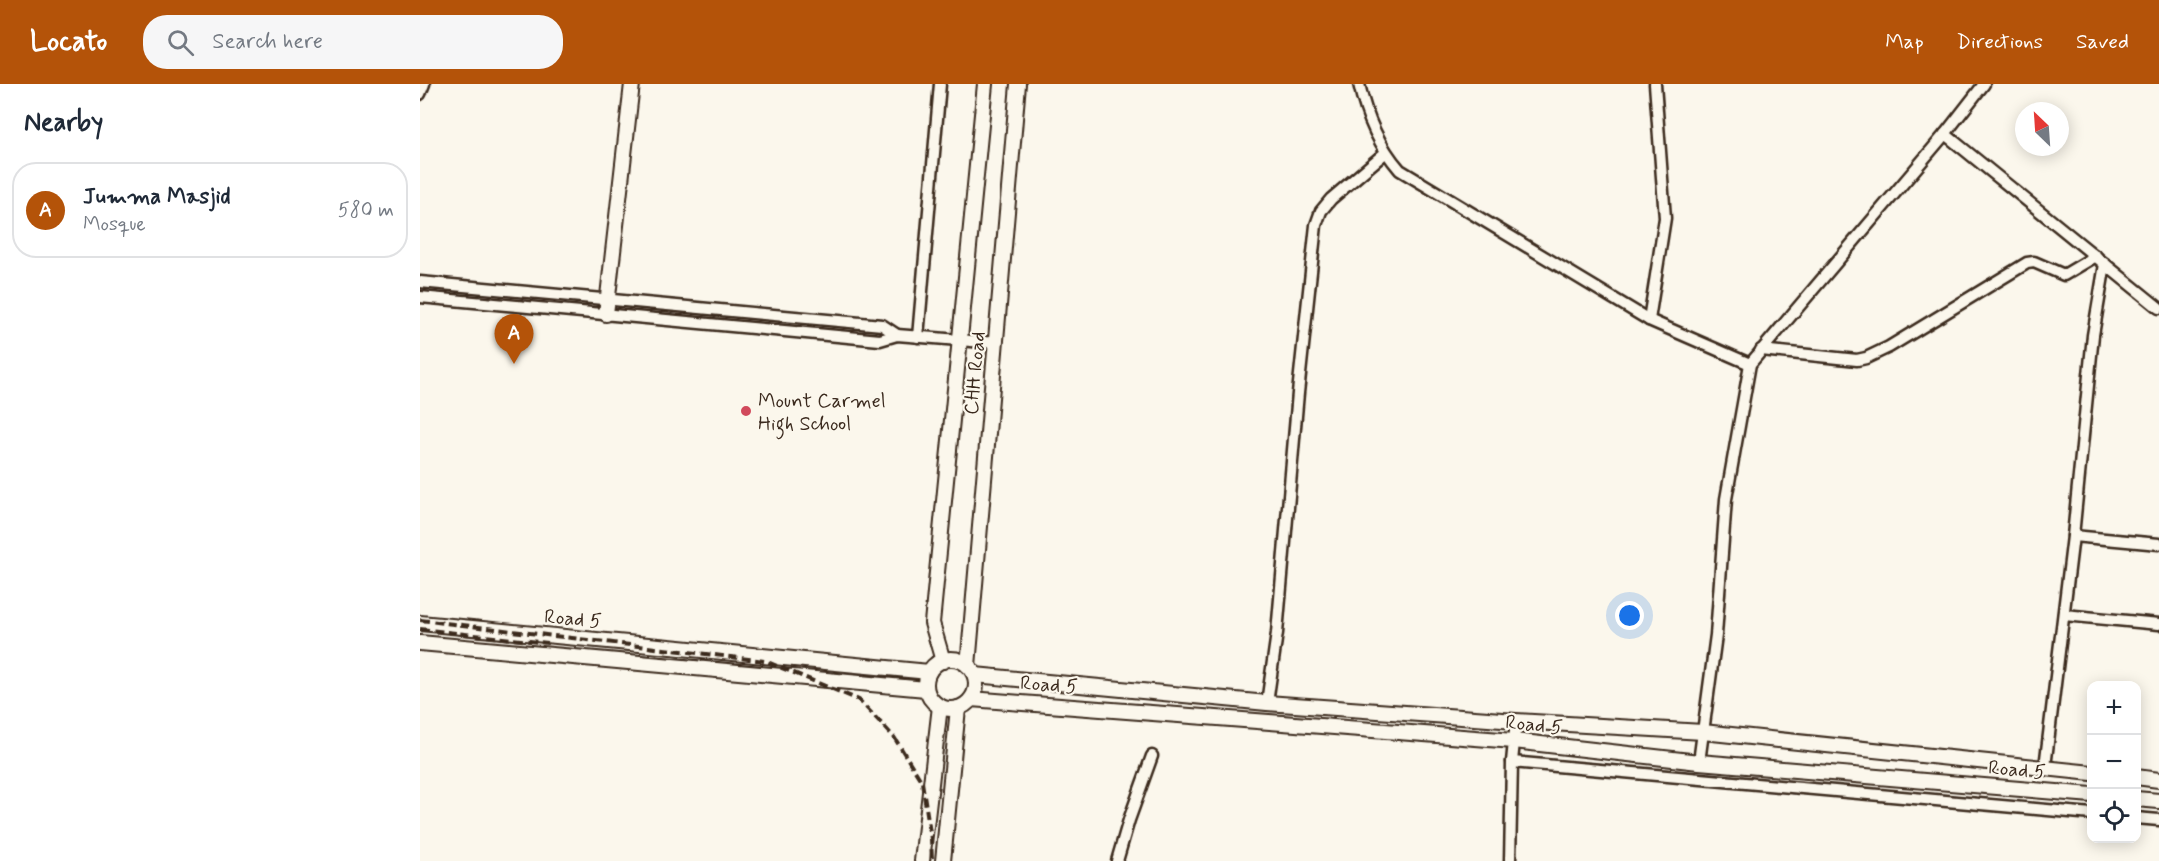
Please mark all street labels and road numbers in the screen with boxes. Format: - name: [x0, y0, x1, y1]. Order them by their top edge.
- street label: CHH Road: [958, 330, 993, 416]
- street label: Road 5: [543, 604, 603, 635]
- street label: Road 5: [1019, 670, 1078, 701]
- street label: Road 5: [1504, 709, 1564, 742]
- street label: Road 5: [1987, 755, 2047, 786]

